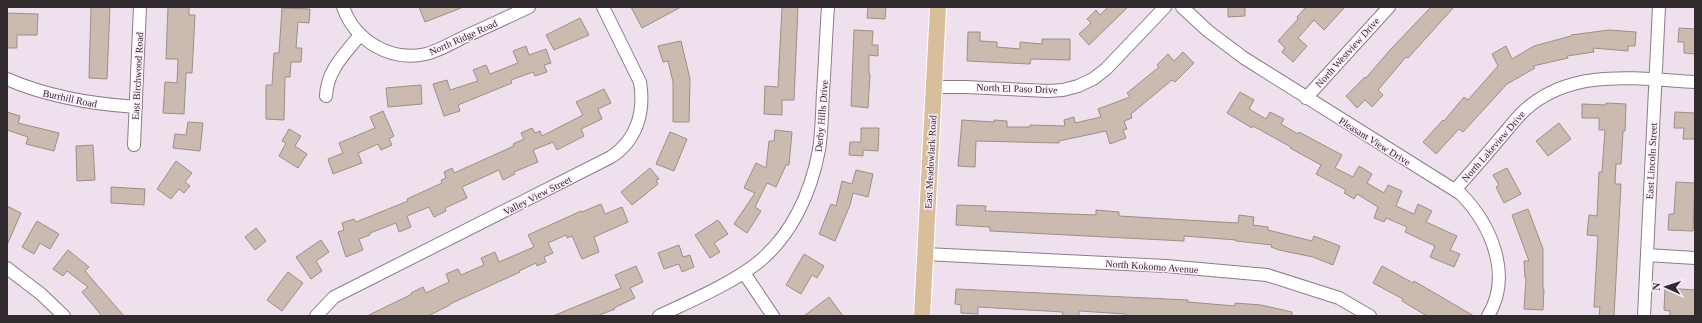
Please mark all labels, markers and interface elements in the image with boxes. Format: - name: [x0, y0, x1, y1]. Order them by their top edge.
- street label: North Westview Drive: [1313, 15, 1382, 89]
- street label: North Ridge Road: [427, 18, 499, 57]
- street label: East Birchwood Road: [130, 32, 145, 120]
- street label: Derby Hills Drive: [813, 79, 830, 152]
- street label: North El Paso Drive: [976, 82, 1058, 95]
- street label: Burrhill Road: [42, 87, 98, 110]
- street label: North Lakeview Drive: [1460, 108, 1528, 184]
- street label: East Meadowlark Road: [923, 115, 938, 209]
- street label: Pleasant View Drive: [1337, 115, 1413, 168]
- street label: East Lincoln Street: [1644, 122, 1659, 200]
- street label: Valley View Street: [501, 173, 573, 217]
- street label: North Kokomo Avenue: [1105, 258, 1199, 275]
- north arrow: [1646, 267, 1686, 307]
- text: N: [1650, 282, 1662, 291]

